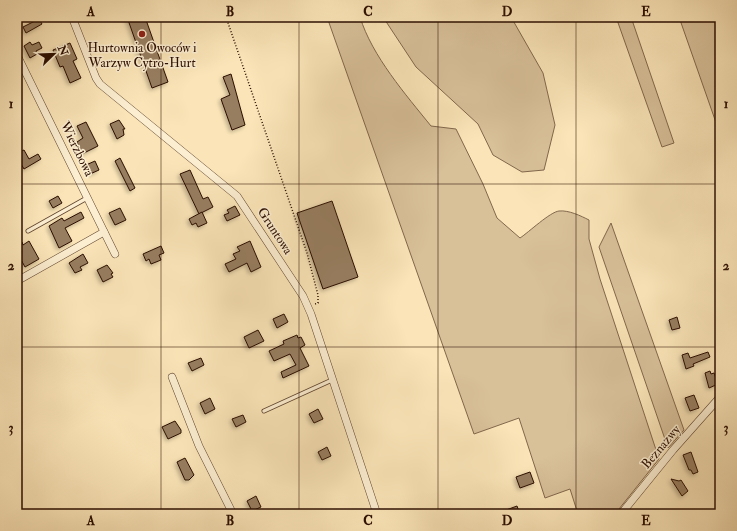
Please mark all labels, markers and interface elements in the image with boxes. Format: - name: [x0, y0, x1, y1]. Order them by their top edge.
- text: A: [86, 4, 96, 20]
- text: B: [226, 4, 234, 20]
- text: C: [363, 4, 373, 20]
- text: D: [502, 4, 513, 20]
- text: E: [641, 4, 651, 20]
- marker: Hurtownia Owoców i Warzyw Cytro-Hurt: [137, 29, 147, 39]
- north arrow: [34, 34, 74, 74]
- place label: Hurtownia Owoców i Warzyw Cytro-Hurt: [87, 40, 197, 72]
- text: N: [54, 42, 71, 58]
- text: 1: [9, 96, 14, 112]
- text: 1: [724, 96, 729, 112]
- street label: Wierzbowa: [56, 118, 97, 180]
- street label: Gruntowa: [254, 204, 296, 258]
- text: 2: [8, 258, 15, 274]
- text: 2: [723, 258, 730, 274]
- text: 3: [9, 420, 14, 436]
- text: 3: [724, 420, 729, 436]
- street label: Beznazwy: [638, 422, 685, 473]
- text: A: [86, 513, 96, 529]
- text: B: [226, 513, 234, 529]
- text: C: [363, 513, 373, 529]
- text: D: [502, 513, 513, 529]
- text: E: [641, 513, 651, 529]

